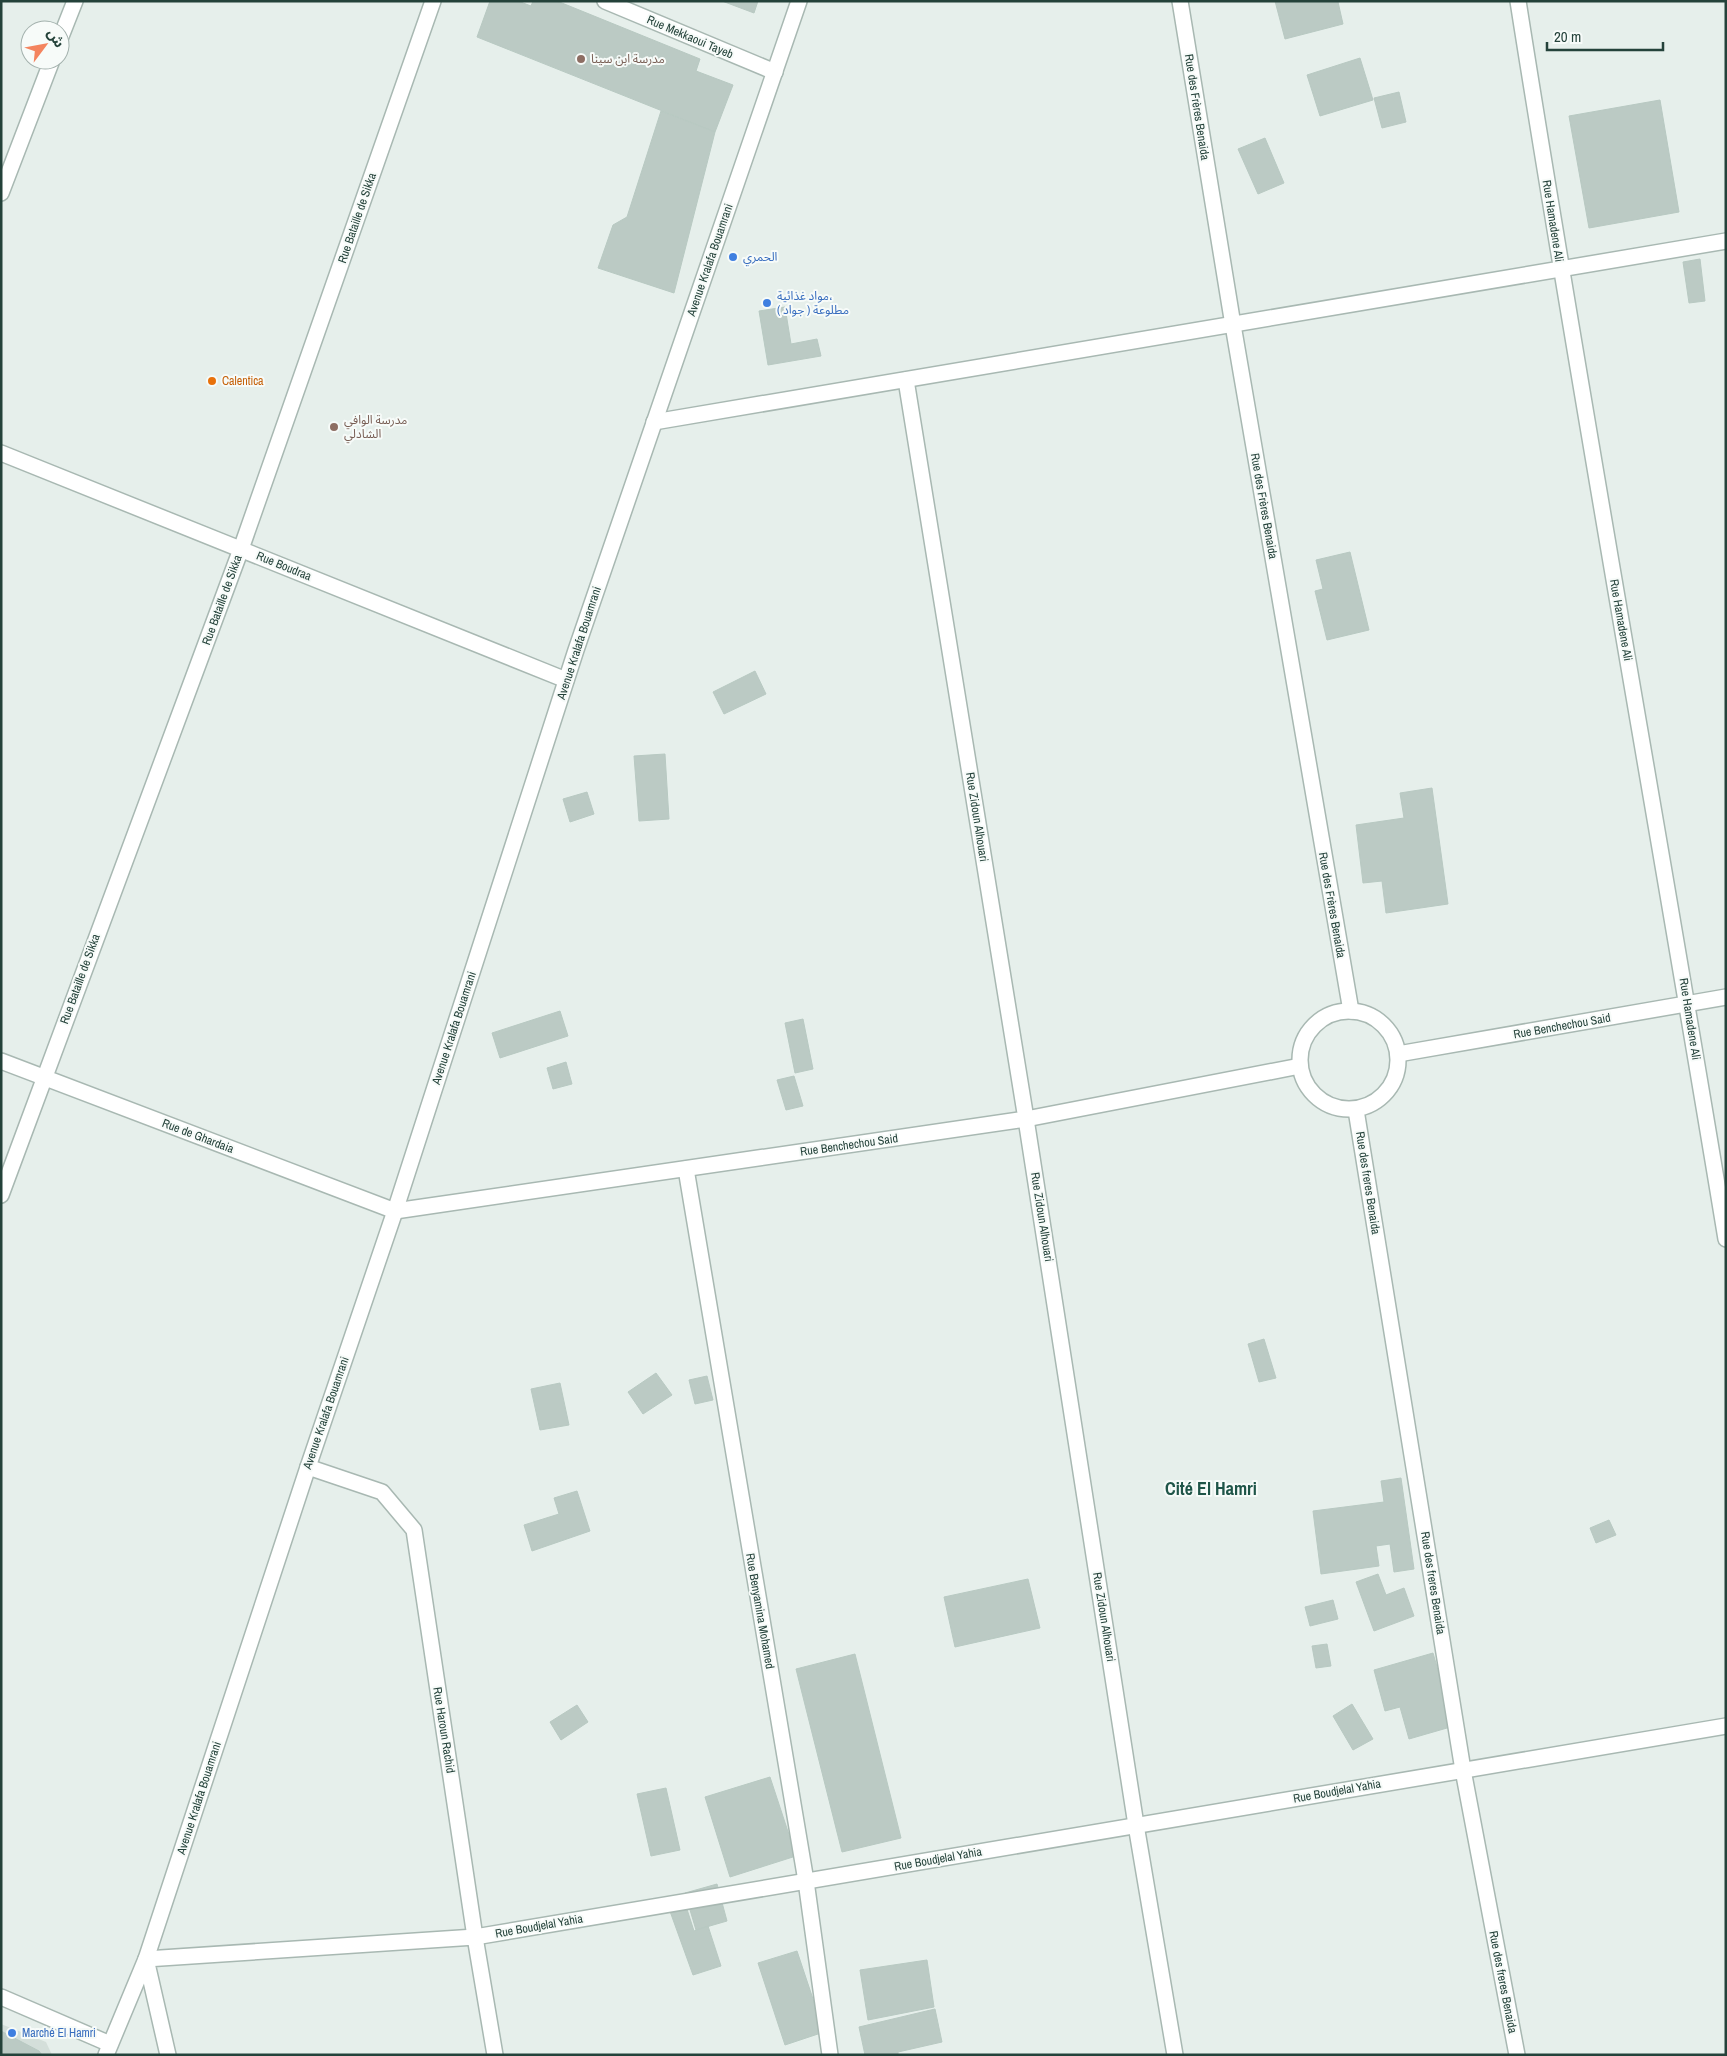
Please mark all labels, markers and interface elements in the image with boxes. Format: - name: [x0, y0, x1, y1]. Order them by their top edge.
- street label: Rue Mekkaoui Tayeb: [644, 12, 736, 62]
- north arrow: [20, 20, 70, 70]
- scale bar: [1547, 20, 1663, 52]
- text: ش: [43, 25, 69, 51]
- text: 20 m: [1554, 26, 1581, 47]
- place label: مدرسة ابن سينا: [591, 51, 665, 67]
- marker: مدرسة ابن سينا: [575, 53, 587, 65]
- street label: Rue des Frères Benaida: [1181, 53, 1213, 162]
- street label: Rue Bataille de Sikka: [334, 170, 380, 265]
- street label: Rue Hamadene Ali: [1539, 179, 1567, 263]
- street label: Avenue Kralafa Bouamrani: [683, 202, 737, 319]
- place label: الحمري: [743, 249, 778, 267]
- marker: الحمري: [727, 251, 739, 263]
- place label: مواد غذائية، مطلوعة ( جواد ): [777, 288, 849, 318]
- marker: مواد غذائية، مطلوعة ( جواد ): [761, 297, 773, 309]
- place label: Calentica: [222, 373, 264, 389]
- marker: Calentica: [206, 375, 218, 387]
- place label: مدرسة الوافي الشادلي: [344, 412, 407, 444]
- marker: مدرسة الوافي الشادلي: [328, 421, 340, 433]
- street label: Rue des Frères Benaida: [1247, 452, 1281, 561]
- street label: Rue Boudraa: [254, 548, 314, 584]
- street label: Rue Bataille de Sikka: [198, 552, 246, 647]
- street label: Rue Hamadene Ali: [1606, 578, 1636, 662]
- street label: Avenue Kralafa Bouamrani: [553, 584, 605, 703]
- street label: Rue Zidoun Alhouari: [962, 771, 992, 863]
- street label: Rue des Frères Benaida: [1315, 851, 1349, 960]
- street label: Rue Bataille de Sikka: [56, 931, 104, 1026]
- street label: Avenue Kralafa Bouamrani: [428, 969, 480, 1088]
- street label: Rue Hamadene Ali: [1676, 977, 1704, 1061]
- street label: Rue Benchechou Said: [1512, 1010, 1612, 1042]
- street label: Rue de Ghardaia: [160, 1115, 237, 1157]
- street label: Rue Benchechou Said: [799, 1130, 899, 1160]
- street label: Rue des freres Benaida: [1352, 1130, 1384, 1236]
- street label: Rue Zidoun Alhouari: [1027, 1171, 1057, 1263]
- street label: Avenue Kralafa Bouamrani: [299, 1355, 353, 1472]
- district label: Cité El Hamri: [1165, 1476, 1257, 1501]
- street label: Rue des freres Benaida: [1417, 1530, 1449, 1636]
- street label: Rue Benyamina Mohamed: [742, 1552, 778, 1670]
- street label: Rue Zidoun Alhouari: [1089, 1571, 1119, 1663]
- street label: Rue Haroun Rachid: [429, 1686, 459, 1774]
- street label: Avenue Kralafa Bouamrani: [173, 1739, 225, 1858]
- street label: Rue Boudjelal Yahia: [1292, 1775, 1383, 1807]
- street label: Rue Boudjelal Yahia: [893, 1843, 984, 1875]
- street label: Rue Boudjelal Yahia: [494, 1910, 585, 1942]
- street label: Rue des freres Benaida: [1485, 1929, 1521, 2035]
- place label: Marché El Hamri: [22, 2025, 96, 2041]
- marker: Marché El Hamri: [6, 2027, 18, 2039]

